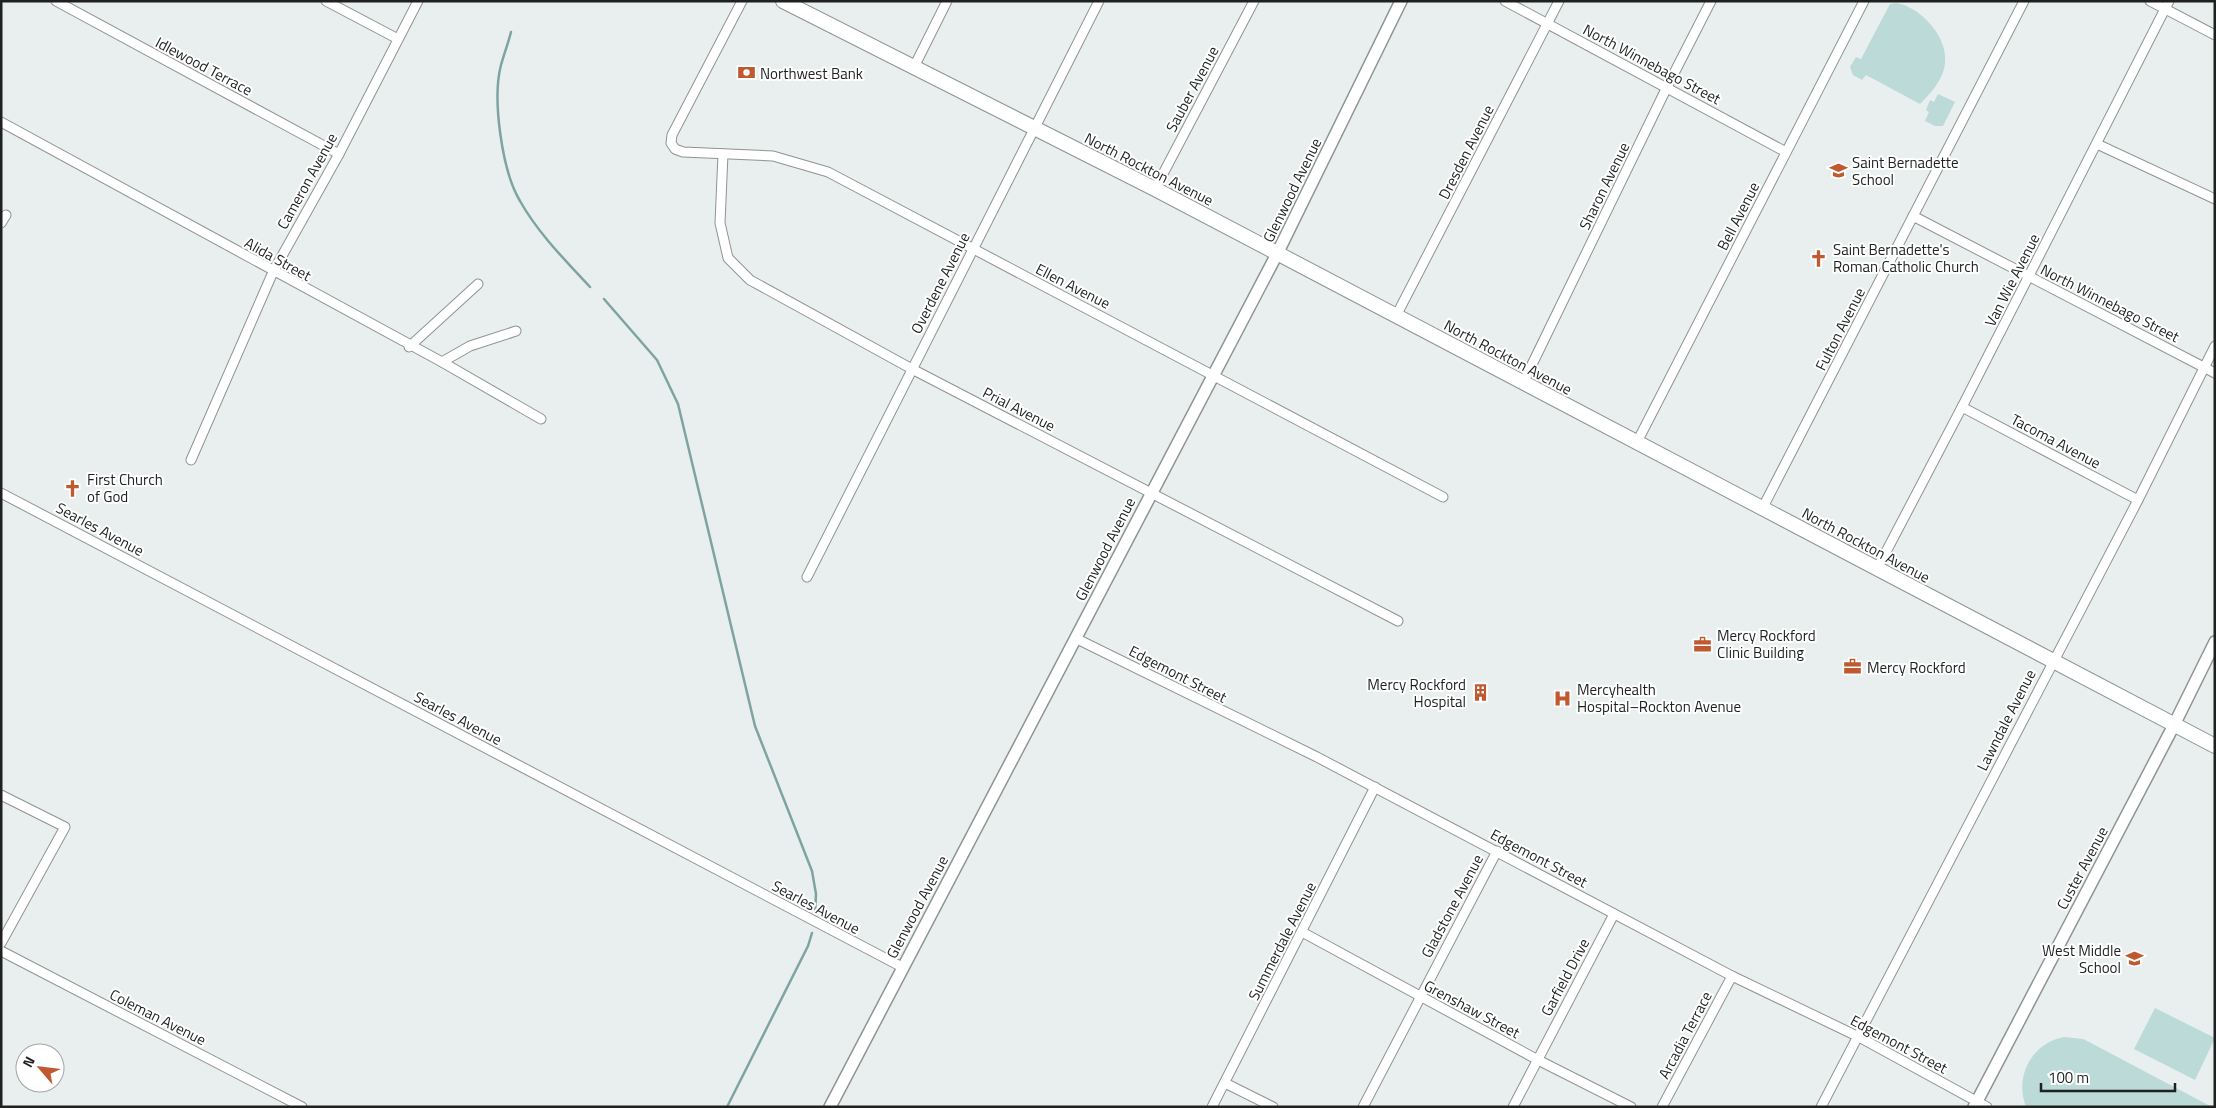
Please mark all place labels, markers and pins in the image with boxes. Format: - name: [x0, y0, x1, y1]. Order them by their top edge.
- place label: Northwest Bank: [760, 62, 863, 85]
- bank icon: Northwest Bank: [736, 63, 756, 83]
- place label: Saint Bernadette School: [1852, 151, 1959, 191]
- school or university icon: Saint Bernadette School: [1828, 161, 1848, 181]
- place label: Saint Bernadette's Roman Catholic Church: [1833, 238, 1979, 278]
- church icon: Saint Bernadette's Roman Catholic Church: [1809, 248, 1829, 268]
- place label: First Church of God: [87, 468, 163, 508]
- church icon: First Church of God: [63, 478, 83, 498]
- place label: Mercy Rockford Clinic Building: [1717, 624, 1816, 664]
- office icon: Mercy Rockford Clinic Building: [1693, 634, 1713, 654]
- place label: Mercy Rockford: [1867, 656, 1966, 679]
- office icon: Mercy Rockford: [1843, 657, 1863, 677]
- place label: Mercy Rockford Hospital: [1367, 673, 1466, 713]
- place label: Mercyhealth Hospital–Rockton Avenue: [1577, 678, 1741, 718]
- building icon: Mercy Rockford Hospital: [1470, 683, 1490, 703]
- hospital icon: Mercyhealth Hospital–Rockton Avenue: [1553, 688, 1573, 708]
- place label: West Middle School: [2042, 939, 2121, 979]
- school or university icon: West Middle School: [2125, 949, 2145, 969]

